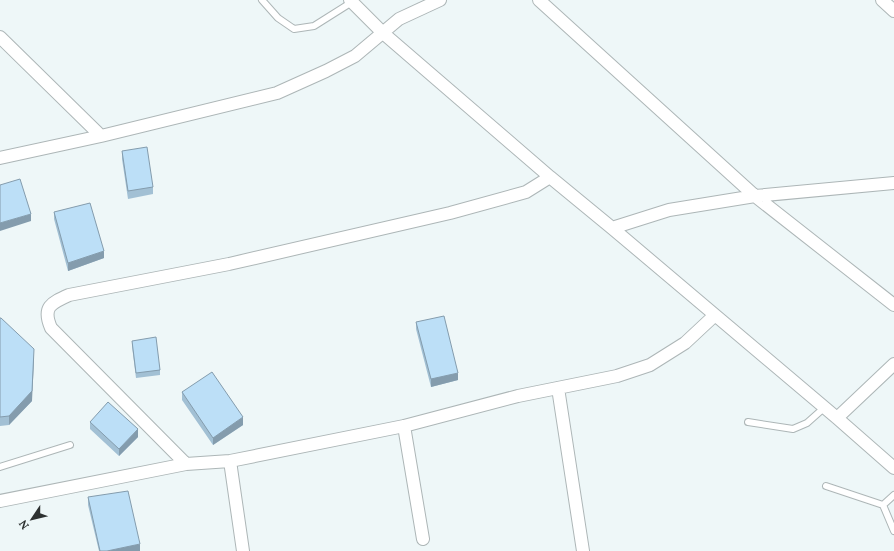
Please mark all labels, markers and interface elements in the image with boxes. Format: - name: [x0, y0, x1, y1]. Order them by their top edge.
- north arrow: [12, 499, 52, 539]
- text: N: [15, 517, 32, 532]

